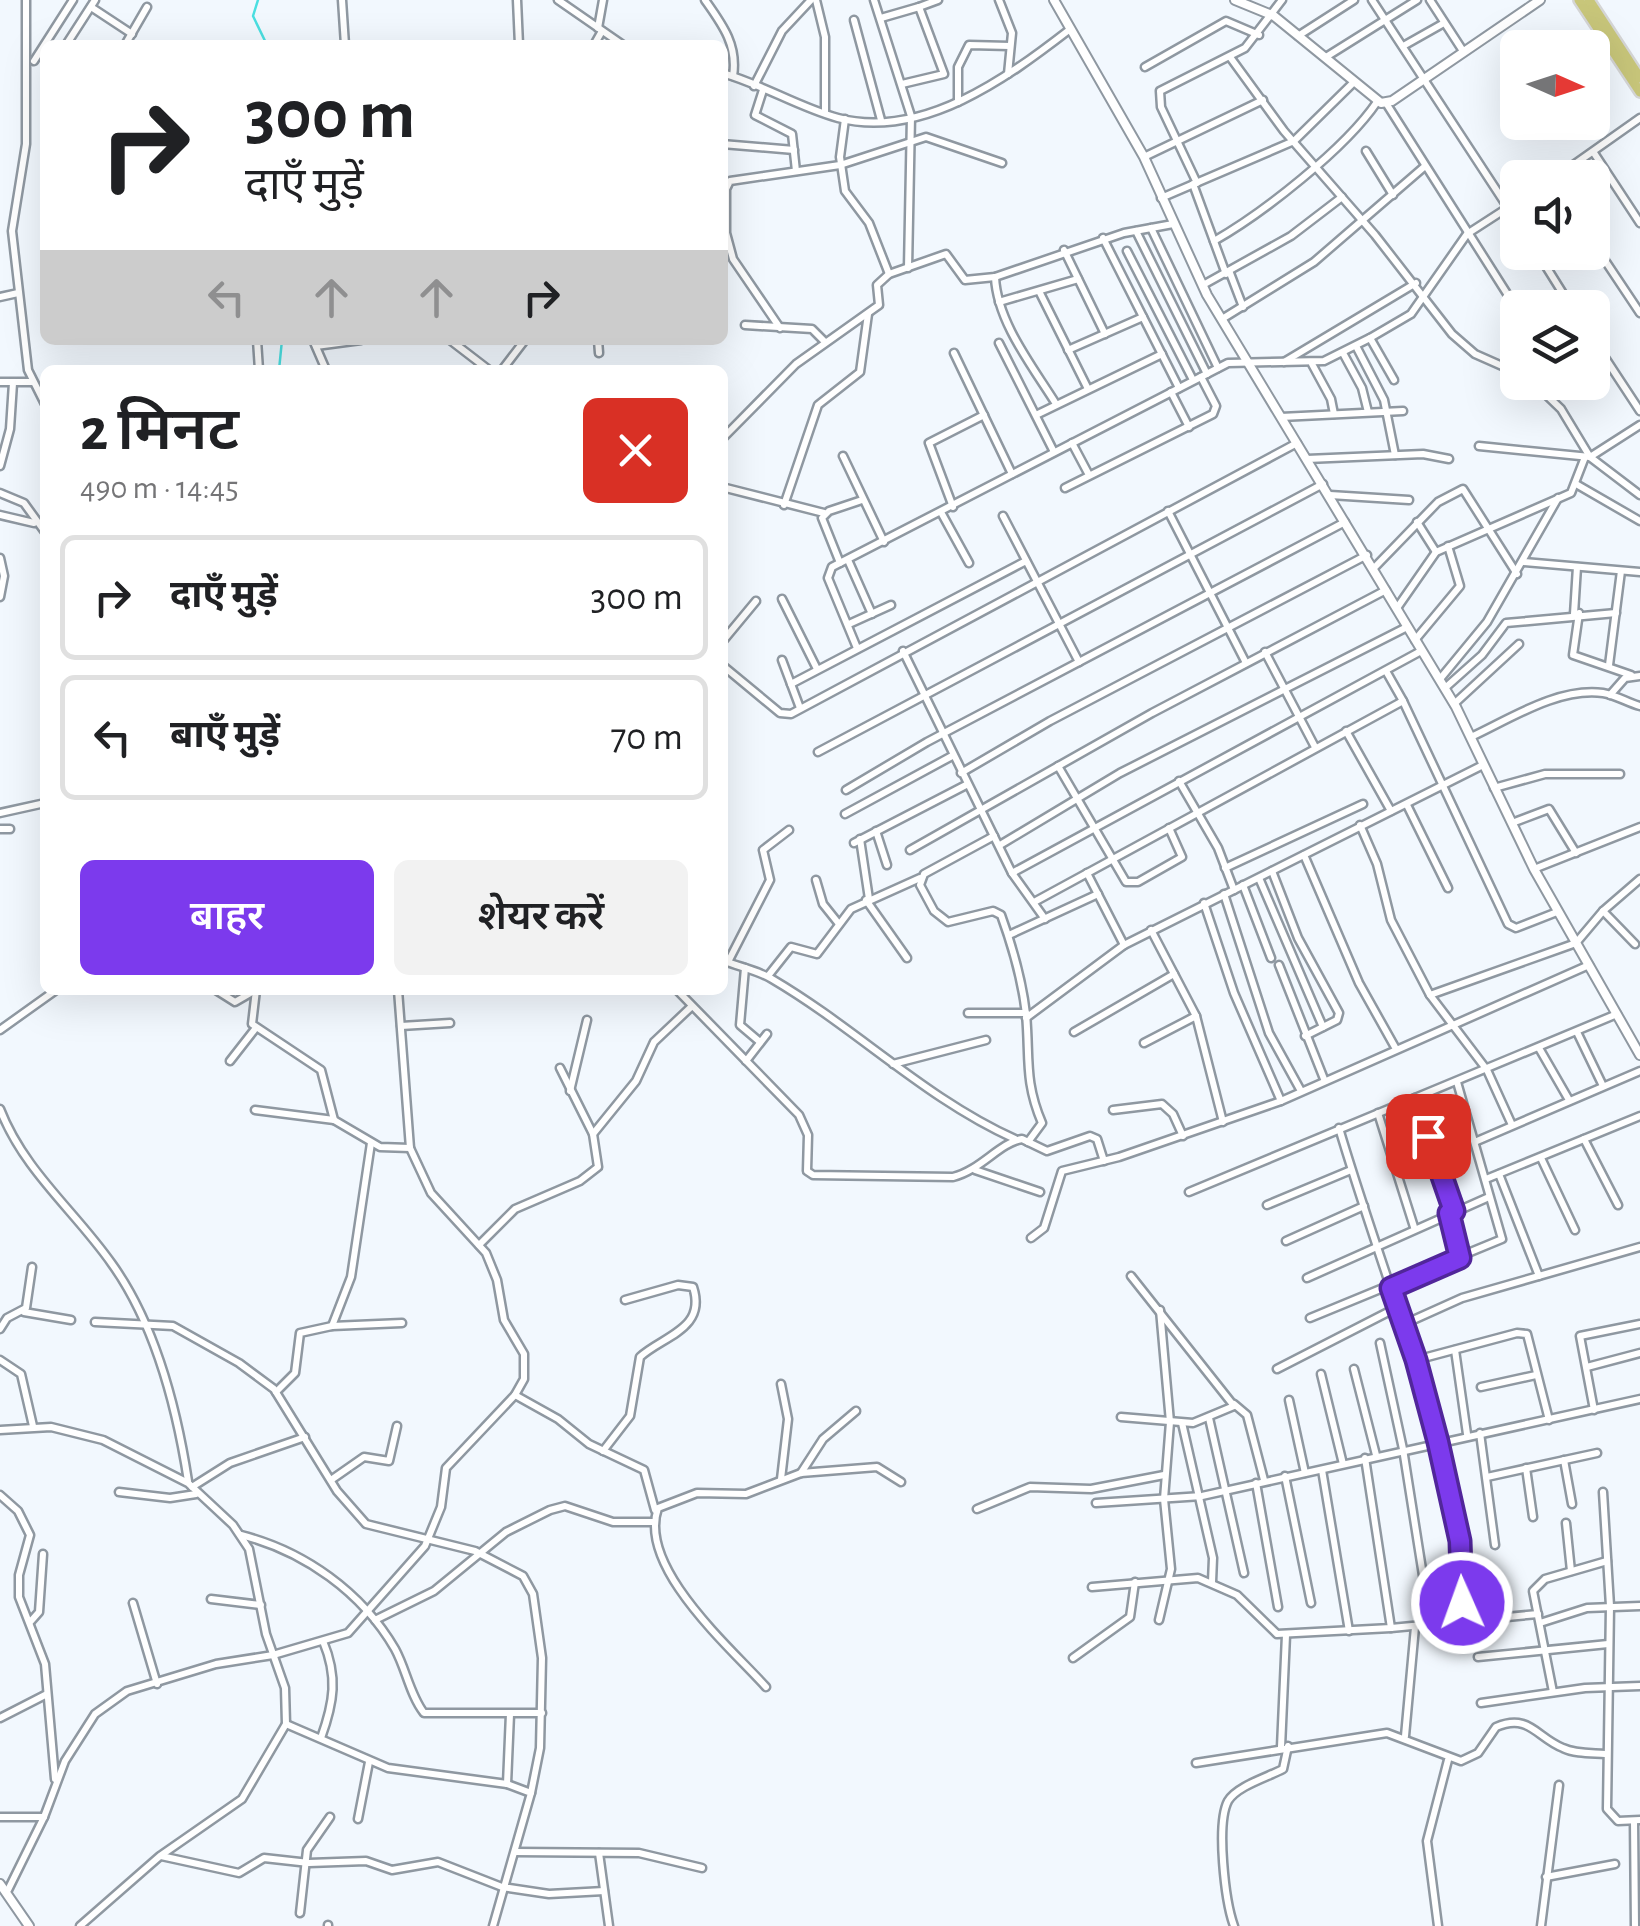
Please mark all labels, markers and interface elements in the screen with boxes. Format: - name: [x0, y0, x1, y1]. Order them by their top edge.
- north arrow: [1500, 30, 1610, 140]
- map controls: [1500, 30, 1610, 400]
- icon: right: [80, 80, 210, 210]
- text: 300 m: [245, 81, 415, 151]
- button: sound: [1500, 160, 1610, 270]
- text: दाएँ मुड़ें: [245, 163, 364, 208]
- icon: left: [199, 270, 254, 325]
- icon: ahead: [304, 270, 359, 325]
- icon: ahead: [409, 270, 464, 325]
- icon: right: [514, 270, 569, 325]
- button: layers: [1500, 290, 1610, 400]
- button: close: [583, 398, 688, 503]
- text: 2 मिनट: [80, 401, 239, 461]
- text: 490 m · 14:45: [80, 472, 239, 504]
- icon: right: [85, 570, 140, 625]
- text: दाएँ मुड़ें: [170, 577, 278, 615]
- text: 300 m: [591, 579, 683, 617]
- icon: left: [85, 710, 140, 765]
- text: बाएँ मुड़ें: [170, 717, 280, 755]
- text: 70 m: [610, 719, 683, 757]
- button: बाहर: [80, 860, 374, 975]
- button: शेयर करें: [394, 860, 688, 975]
- pin: [1386, 1094, 1471, 1179]
- icon: arrive: [1401, 1109, 1456, 1164]
- position arrow: [1410, 1551, 1514, 1655]

